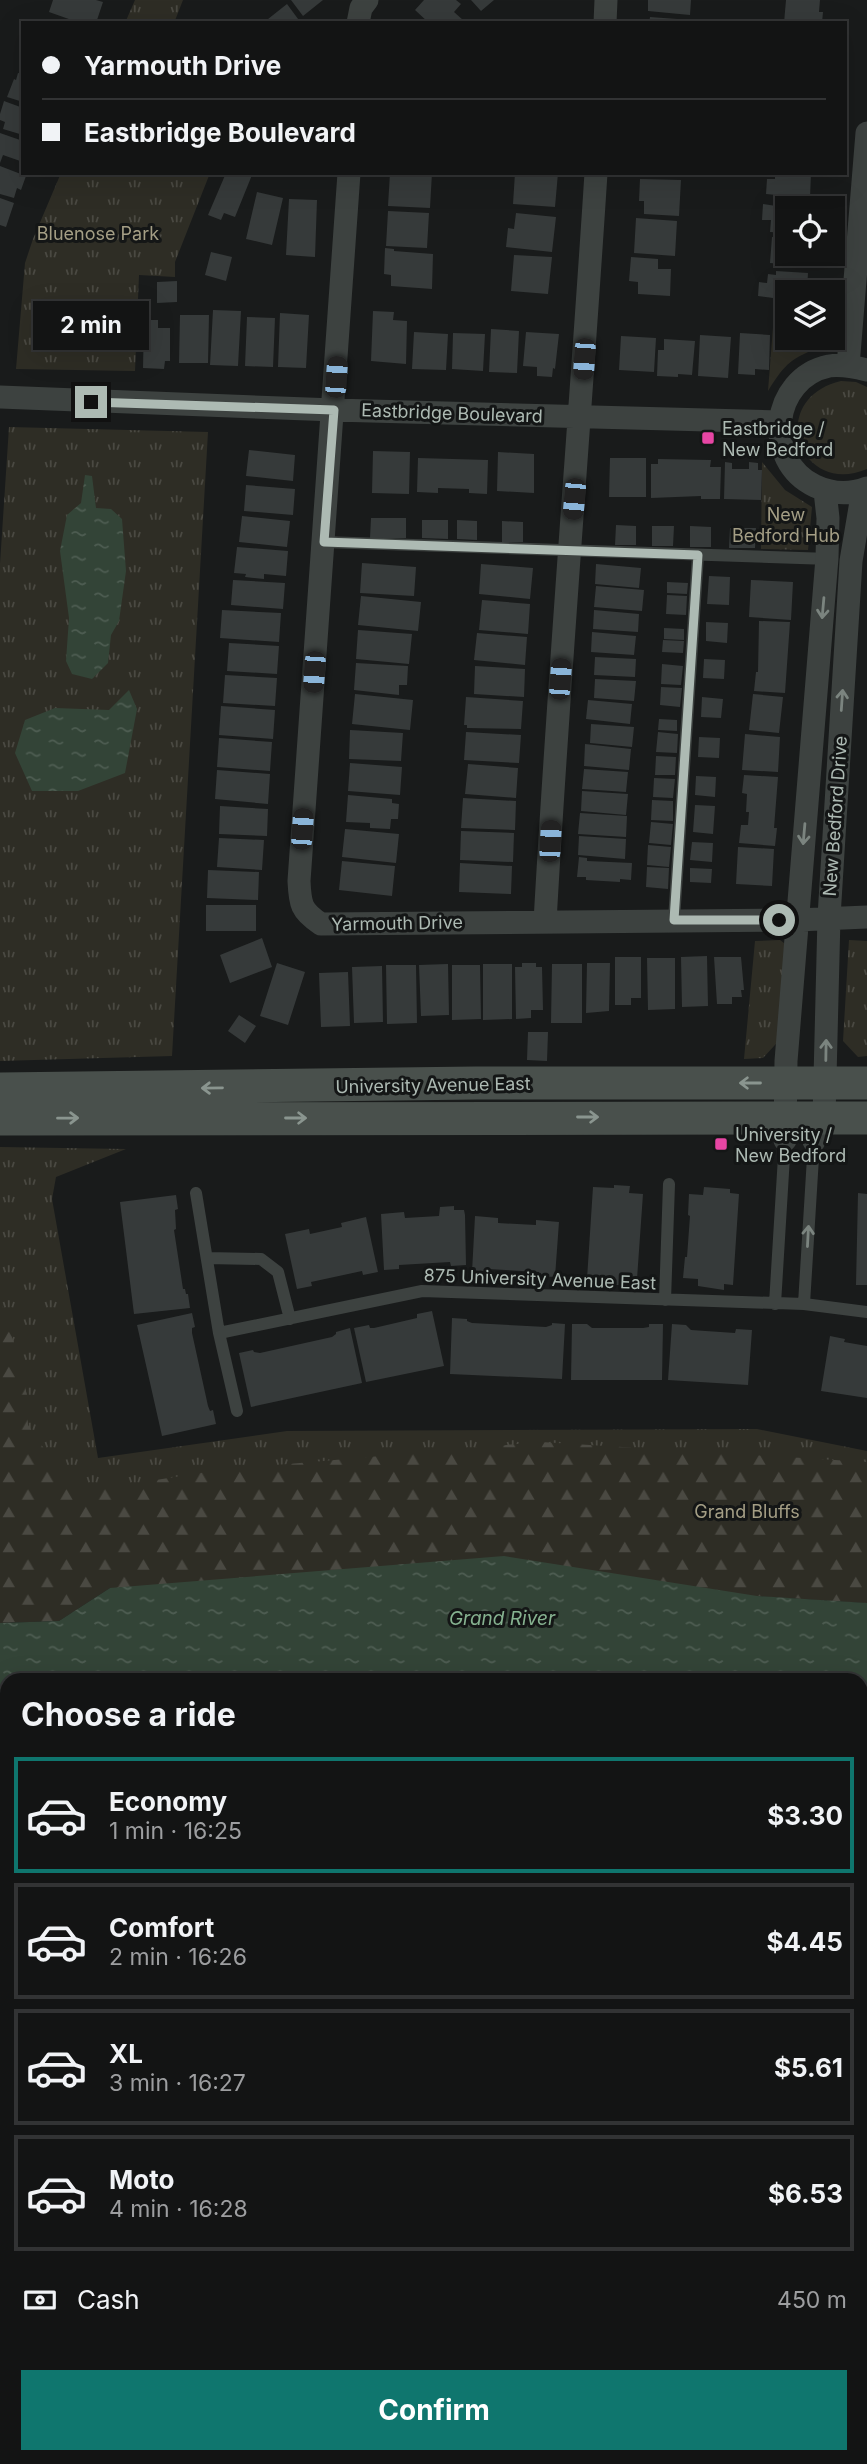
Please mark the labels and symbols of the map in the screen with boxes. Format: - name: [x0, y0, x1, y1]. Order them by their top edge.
- park label: Bluenose Park: [37, 223, 159, 244]
- callout: 2 min: [33, 300, 149, 350]
- car: [573, 337, 596, 381]
- car: [325, 355, 348, 399]
- route end: [75, 386, 107, 418]
- street label: Eastbridge Boulevard: [361, 399, 543, 427]
- place label: Eastbridge / New Bedford: [722, 418, 833, 460]
- marker: Eastbridge / New Bedford: [700, 430, 716, 446]
- car: [562, 477, 587, 521]
- park label: New Bedford Hub: [732, 504, 840, 546]
- one-way arrow: [816, 596, 829, 618]
- car: [303, 650, 326, 694]
- car: [549, 657, 572, 701]
- one-way arrow: [836, 689, 849, 712]
- street label: New Bedford Drive: [819, 735, 851, 897]
- car: [291, 807, 314, 851]
- car: [539, 819, 562, 863]
- one-way arrow: [797, 823, 810, 845]
- route start: [763, 904, 795, 936]
- street label: Yarmouth Drive: [331, 911, 463, 935]
- one-way arrow: [819, 1039, 833, 1062]
- street label: University Avenue East: [335, 1073, 531, 1097]
- one-way arrow: [739, 1076, 762, 1090]
- one-way arrow: [200, 1081, 223, 1094]
- one-way arrow: [576, 1110, 599, 1124]
- one-way arrow: [56, 1111, 79, 1125]
- one-way arrow: [284, 1111, 307, 1125]
- place label: University / New Bedford: [735, 1124, 846, 1166]
- marker: University / New Bedford: [713, 1136, 729, 1152]
- one-way arrow: [802, 1225, 815, 1248]
- street label: 875 University Avenue East: [423, 1264, 657, 1294]
- park label: Grand Bluffs: [694, 1501, 800, 1522]
- water label: Grand River: [449, 1607, 556, 1630]

